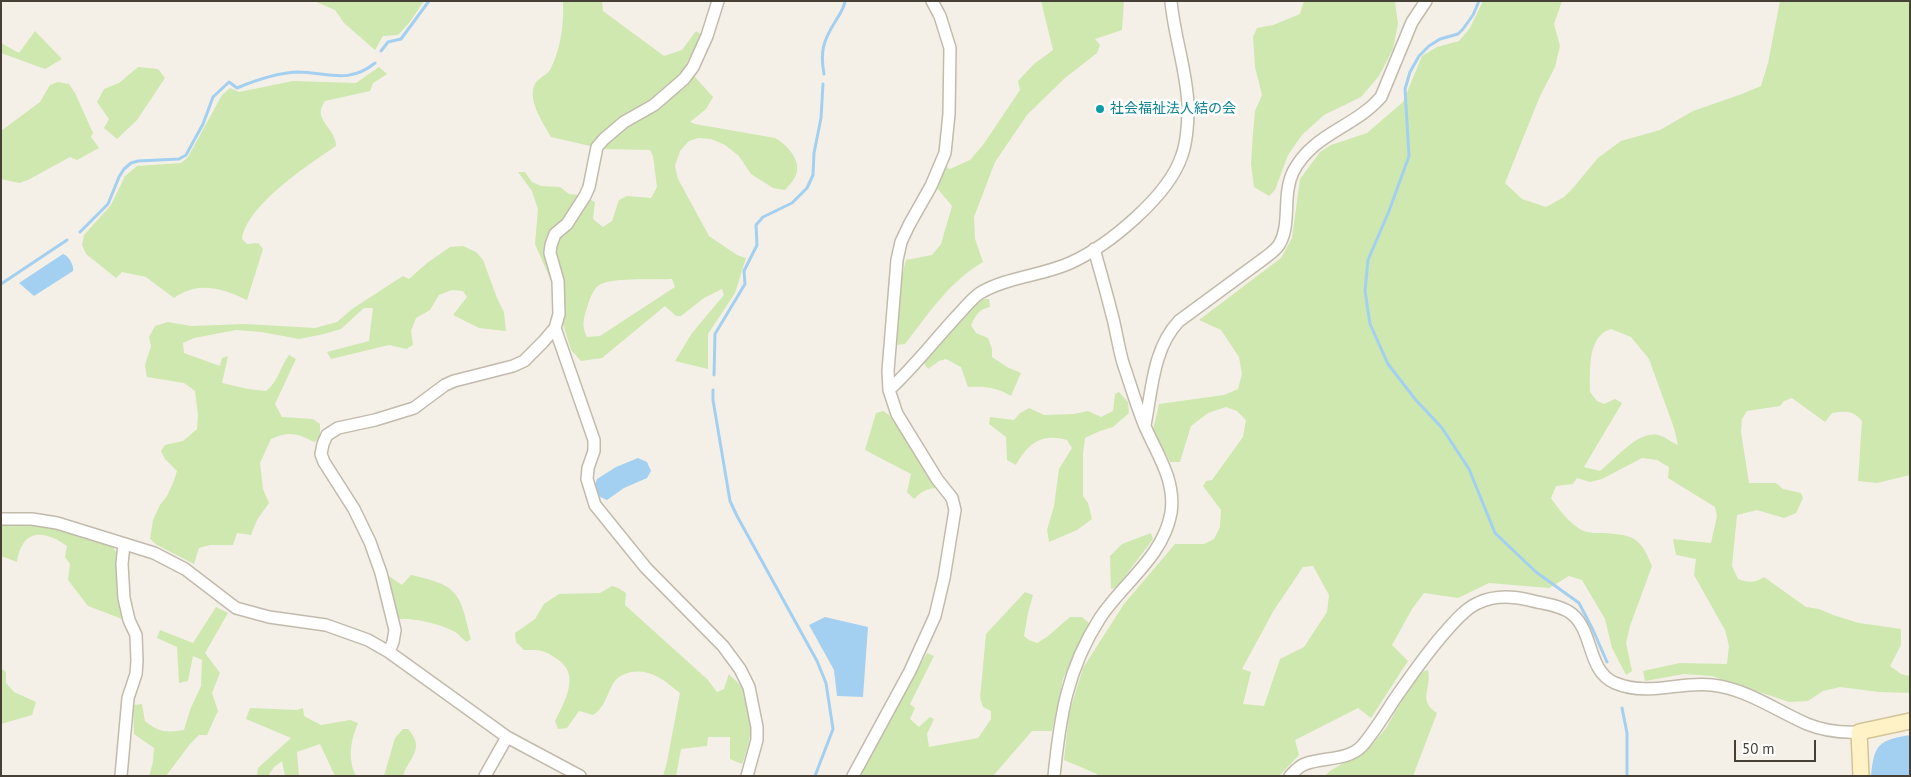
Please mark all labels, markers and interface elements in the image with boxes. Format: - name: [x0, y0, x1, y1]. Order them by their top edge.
- place label: 社会福祉法人結の会: [1110, 101, 1236, 117]
- marker: 社会福祉法人結の会: [1094, 103, 1106, 115]
- scale bar: [1736, 730, 1818, 762]
- text: 50 m: [1742, 739, 1775, 758]

